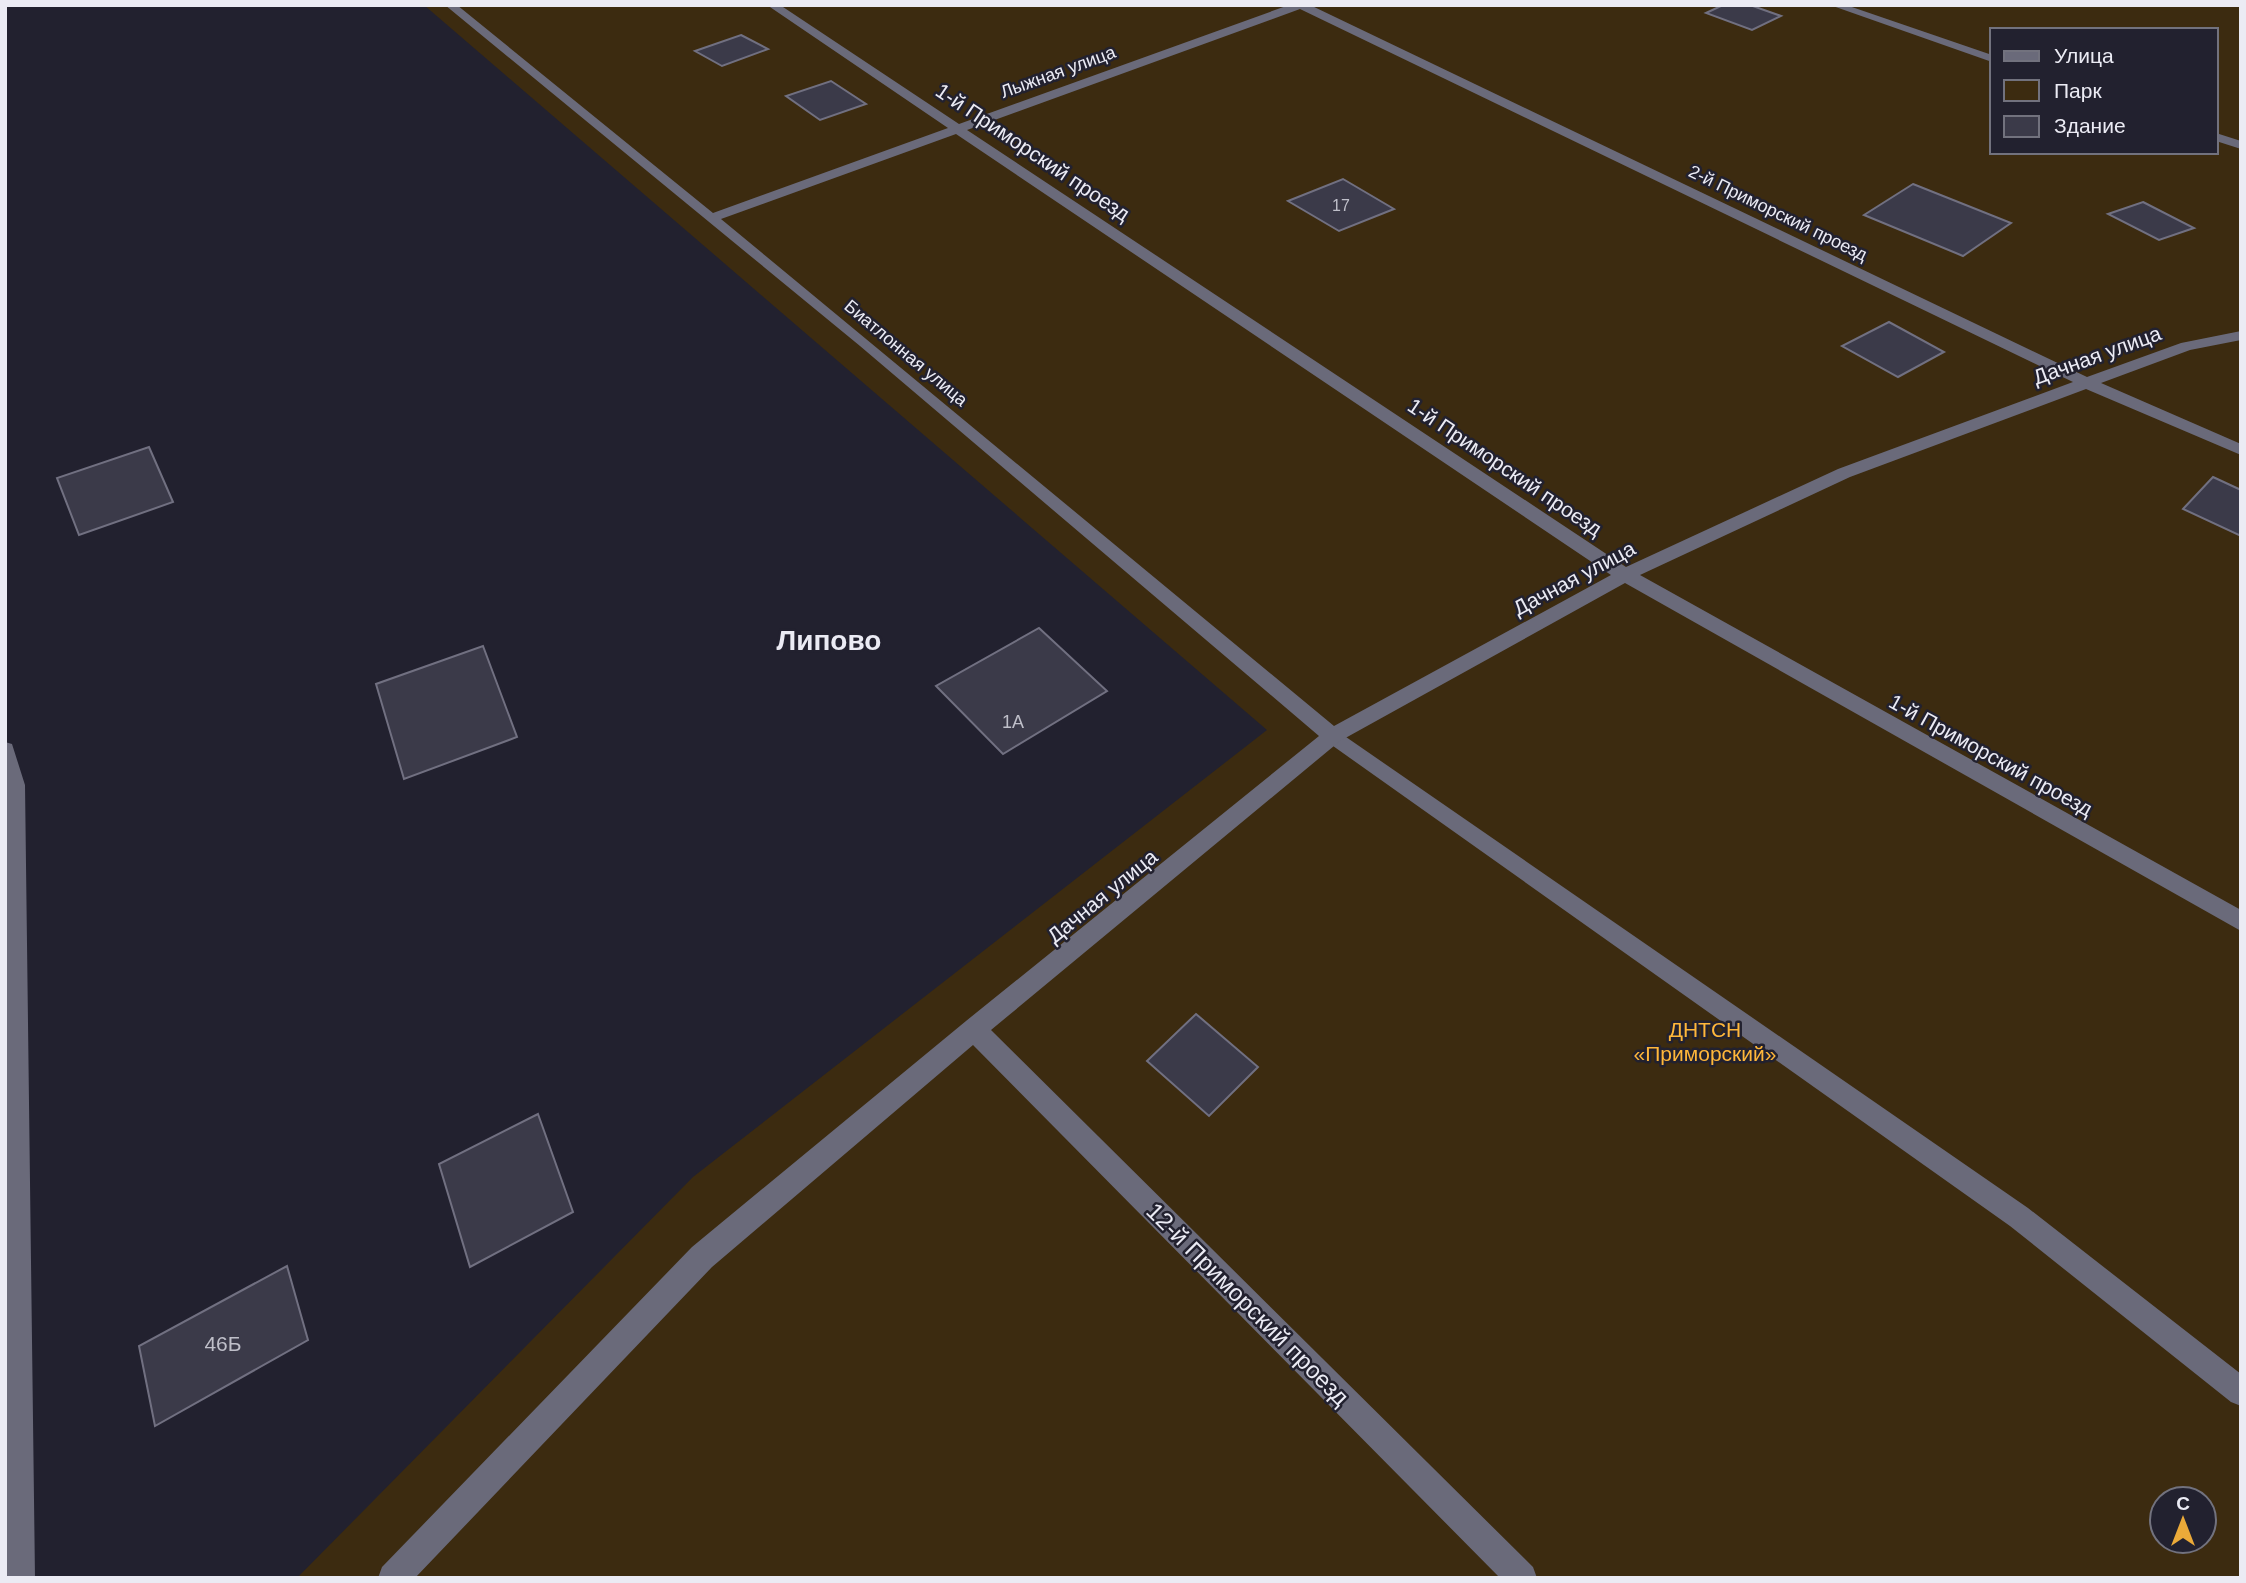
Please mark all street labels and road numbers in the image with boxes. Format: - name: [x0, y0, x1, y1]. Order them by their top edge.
- street label: Лыжная улица: [998, 42, 1119, 102]
- street label: 1-й Приморский проезд: [932, 78, 1134, 226]
- street label: 2-й Приморский проезд: [1685, 161, 1871, 265]
- street label: Биатлонная улица: [841, 296, 972, 411]
- street label: Дачная улица: [2030, 321, 2164, 389]
- street label: 1-й Приморский проезд: [1404, 393, 1606, 541]
- street label: Дачная улица: [1509, 536, 1639, 620]
- street label: 1-й Приморский проезд: [1885, 689, 2097, 821]
- street label: Дачная улица: [1042, 845, 1162, 947]
- street label: 12-й Приморский проезд: [1141, 1197, 1355, 1411]

